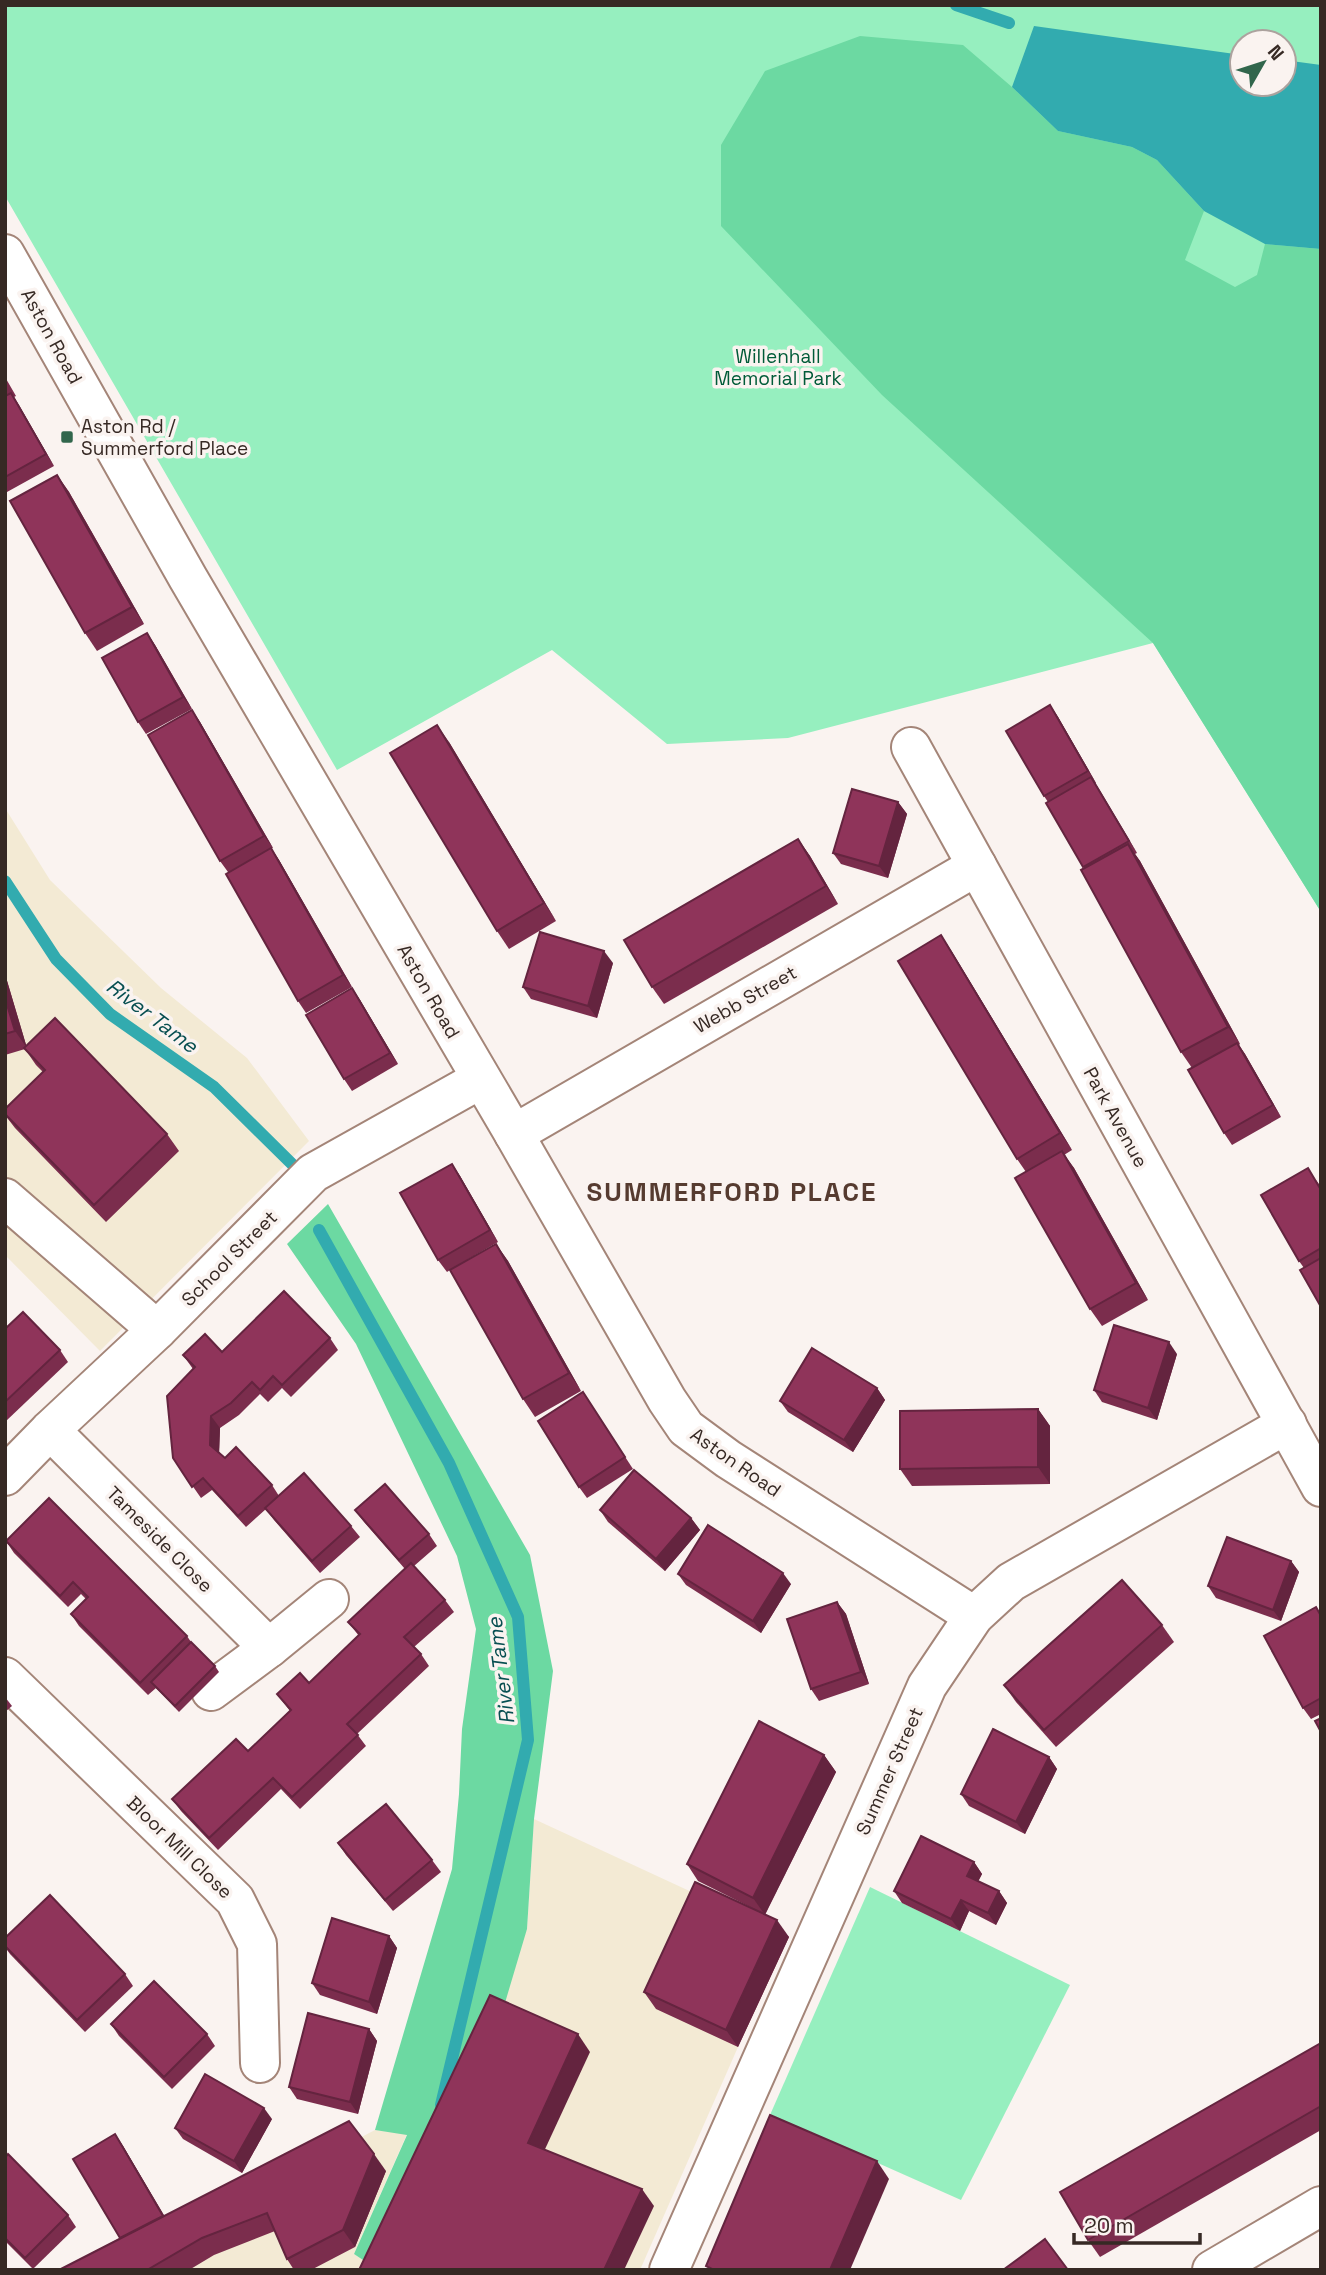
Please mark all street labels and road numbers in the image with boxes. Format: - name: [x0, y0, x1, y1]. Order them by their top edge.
- street label: Aston Road: [15, 284, 88, 388]
- street label: Aston Road: [391, 939, 466, 1043]
- street label: Webb Street: [689, 960, 801, 1039]
- street label: Park Avenue: [1078, 1063, 1153, 1172]
- street label: School Street: [176, 1205, 283, 1312]
- street label: Aston Road: [686, 1422, 786, 1503]
- street label: Tameside Close: [101, 1481, 218, 1598]
- street label: Summer Street: [850, 1703, 929, 1839]
- street label: Bloor Mill Close: [121, 1790, 238, 1904]

